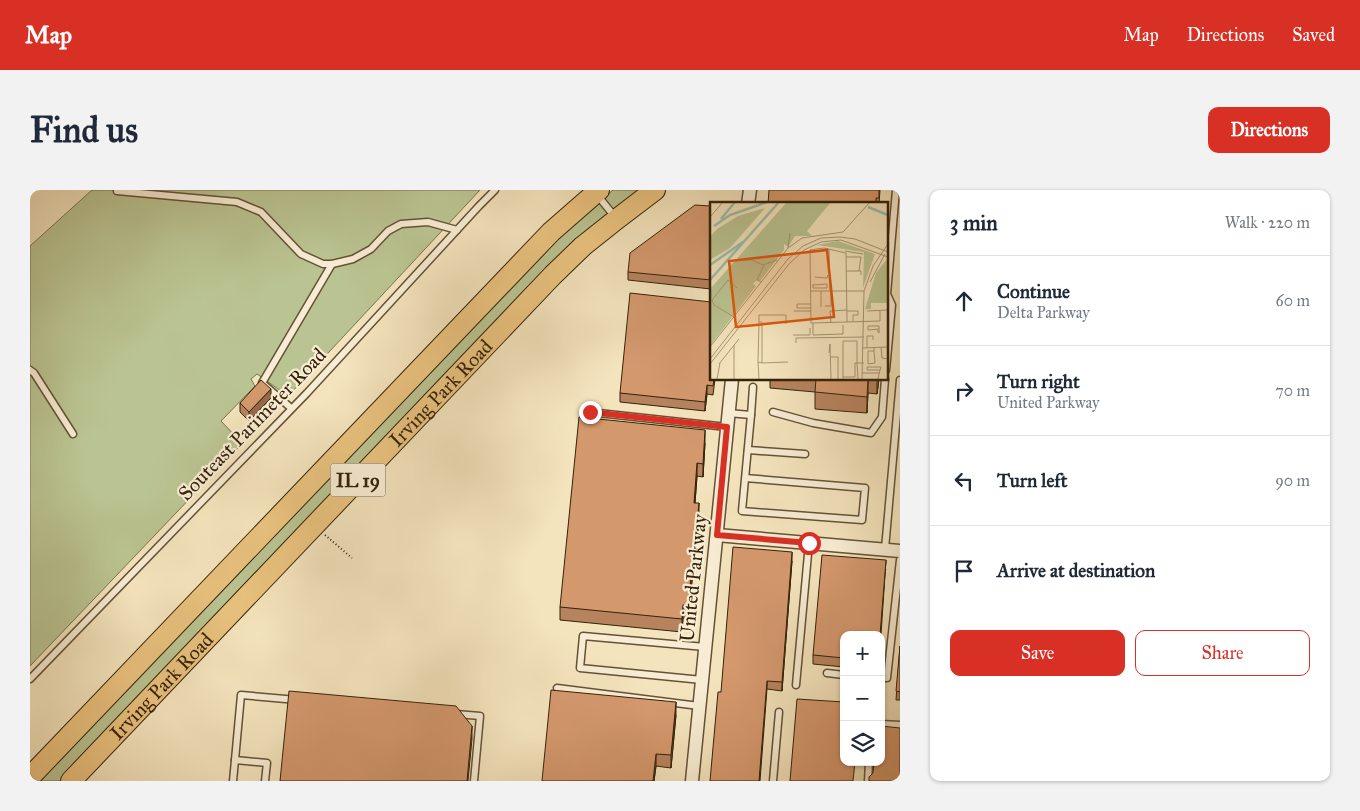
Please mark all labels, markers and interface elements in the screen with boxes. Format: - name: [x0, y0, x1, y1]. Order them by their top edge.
- text: Map: [25, 20, 72, 50]
- text: Map: [1123, 24, 1159, 46]
- text: Directions: [1187, 24, 1264, 46]
- text: Saved: [1292, 24, 1335, 46]
- button: Directions: [1208, 107, 1330, 153]
- text: Find us: [30, 109, 138, 152]
- inset map: [710, 202, 888, 380]
- text: 3 min: [950, 210, 998, 236]
- text: Walk · 220 m: [1225, 213, 1310, 232]
- text: Continue: [997, 280, 1070, 303]
- icon: ahead: [950, 287, 978, 315]
- text: 60 m: [1276, 291, 1310, 310]
- text: Delta Parkway: [997, 303, 1090, 322]
- street label: Irving Park Road: [384, 334, 497, 452]
- street label: Souteast Parimeter Road: [173, 343, 331, 505]
- text: Turn right: [997, 370, 1080, 393]
- icon: right: [950, 377, 978, 405]
- text: 70 m: [1275, 381, 1310, 400]
- text: United Parkway: [997, 393, 1099, 412]
- route end: [579, 401, 602, 424]
- road number: IL 19: [330, 464, 386, 496]
- icon: left: [950, 467, 978, 495]
- text: Turn left: [997, 469, 1067, 492]
- text: 90 m: [1275, 471, 1310, 490]
- street label: United Parkway: [674, 512, 712, 643]
- route start: [798, 532, 821, 555]
- icon: arrive: [950, 557, 978, 585]
- text: Arrive at destination: [997, 559, 1155, 582]
- street label: Irving Park Road: [105, 628, 218, 745]
- button: Save: [950, 630, 1125, 676]
- button: Share: [1135, 630, 1310, 676]
- map controls: [840, 631, 885, 766]
- button: +: [840, 631, 885, 676]
- button: −: [840, 676, 885, 721]
- button: layers: [840, 721, 885, 766]

